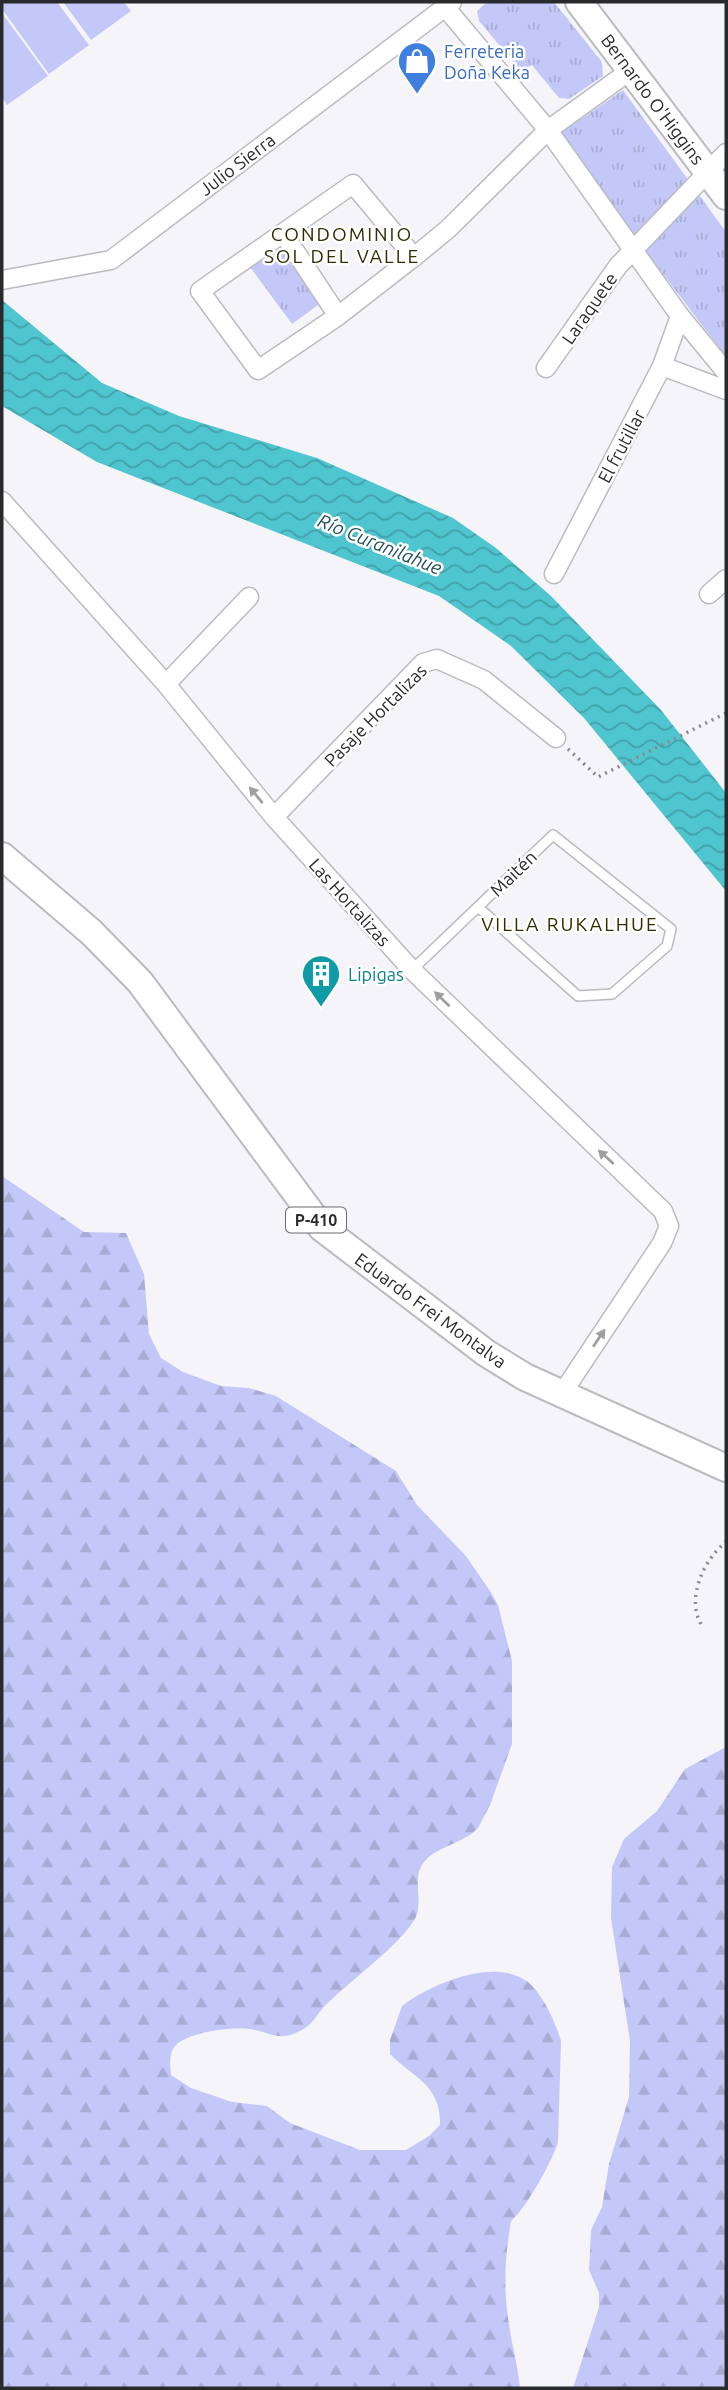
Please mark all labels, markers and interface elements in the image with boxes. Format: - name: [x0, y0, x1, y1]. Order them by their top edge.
- street label: Bernardo O'Higgins: [597, 30, 709, 168]
- shop icon: Ferreteria Doña Keka: [396, 40, 438, 95]
- place label: Ferreteria Doña Keka: [444, 41, 530, 82]
- street label: Julio Sierra: [195, 129, 279, 199]
- district label: CONDOMINIO SOL DEL VALLE: [264, 223, 420, 267]
- street label: Laraquete: [557, 269, 621, 347]
- street label: El frutillar: [593, 406, 649, 486]
- water label: Río Curanilahue: [315, 509, 446, 579]
- street label: Pasaje Hortalizas: [320, 660, 430, 770]
- one-way arrow: [249, 787, 264, 805]
- street label: Maitén: [486, 846, 540, 900]
- street label: Las Hortalizas: [305, 854, 395, 950]
- district label: VILLA RUKALHUE: [481, 913, 659, 935]
- building icon: Lipigas: [300, 953, 342, 1008]
- place label: Lipigas: [348, 964, 404, 984]
- one-way arrow: [434, 991, 451, 1008]
- one-way arrow: [598, 1150, 615, 1165]
- road number: P-410: [286, 1208, 346, 1232]
- street label: Eduardo Frei Montalva: [352, 1248, 510, 1372]
- one-way arrow: [592, 1329, 606, 1347]

